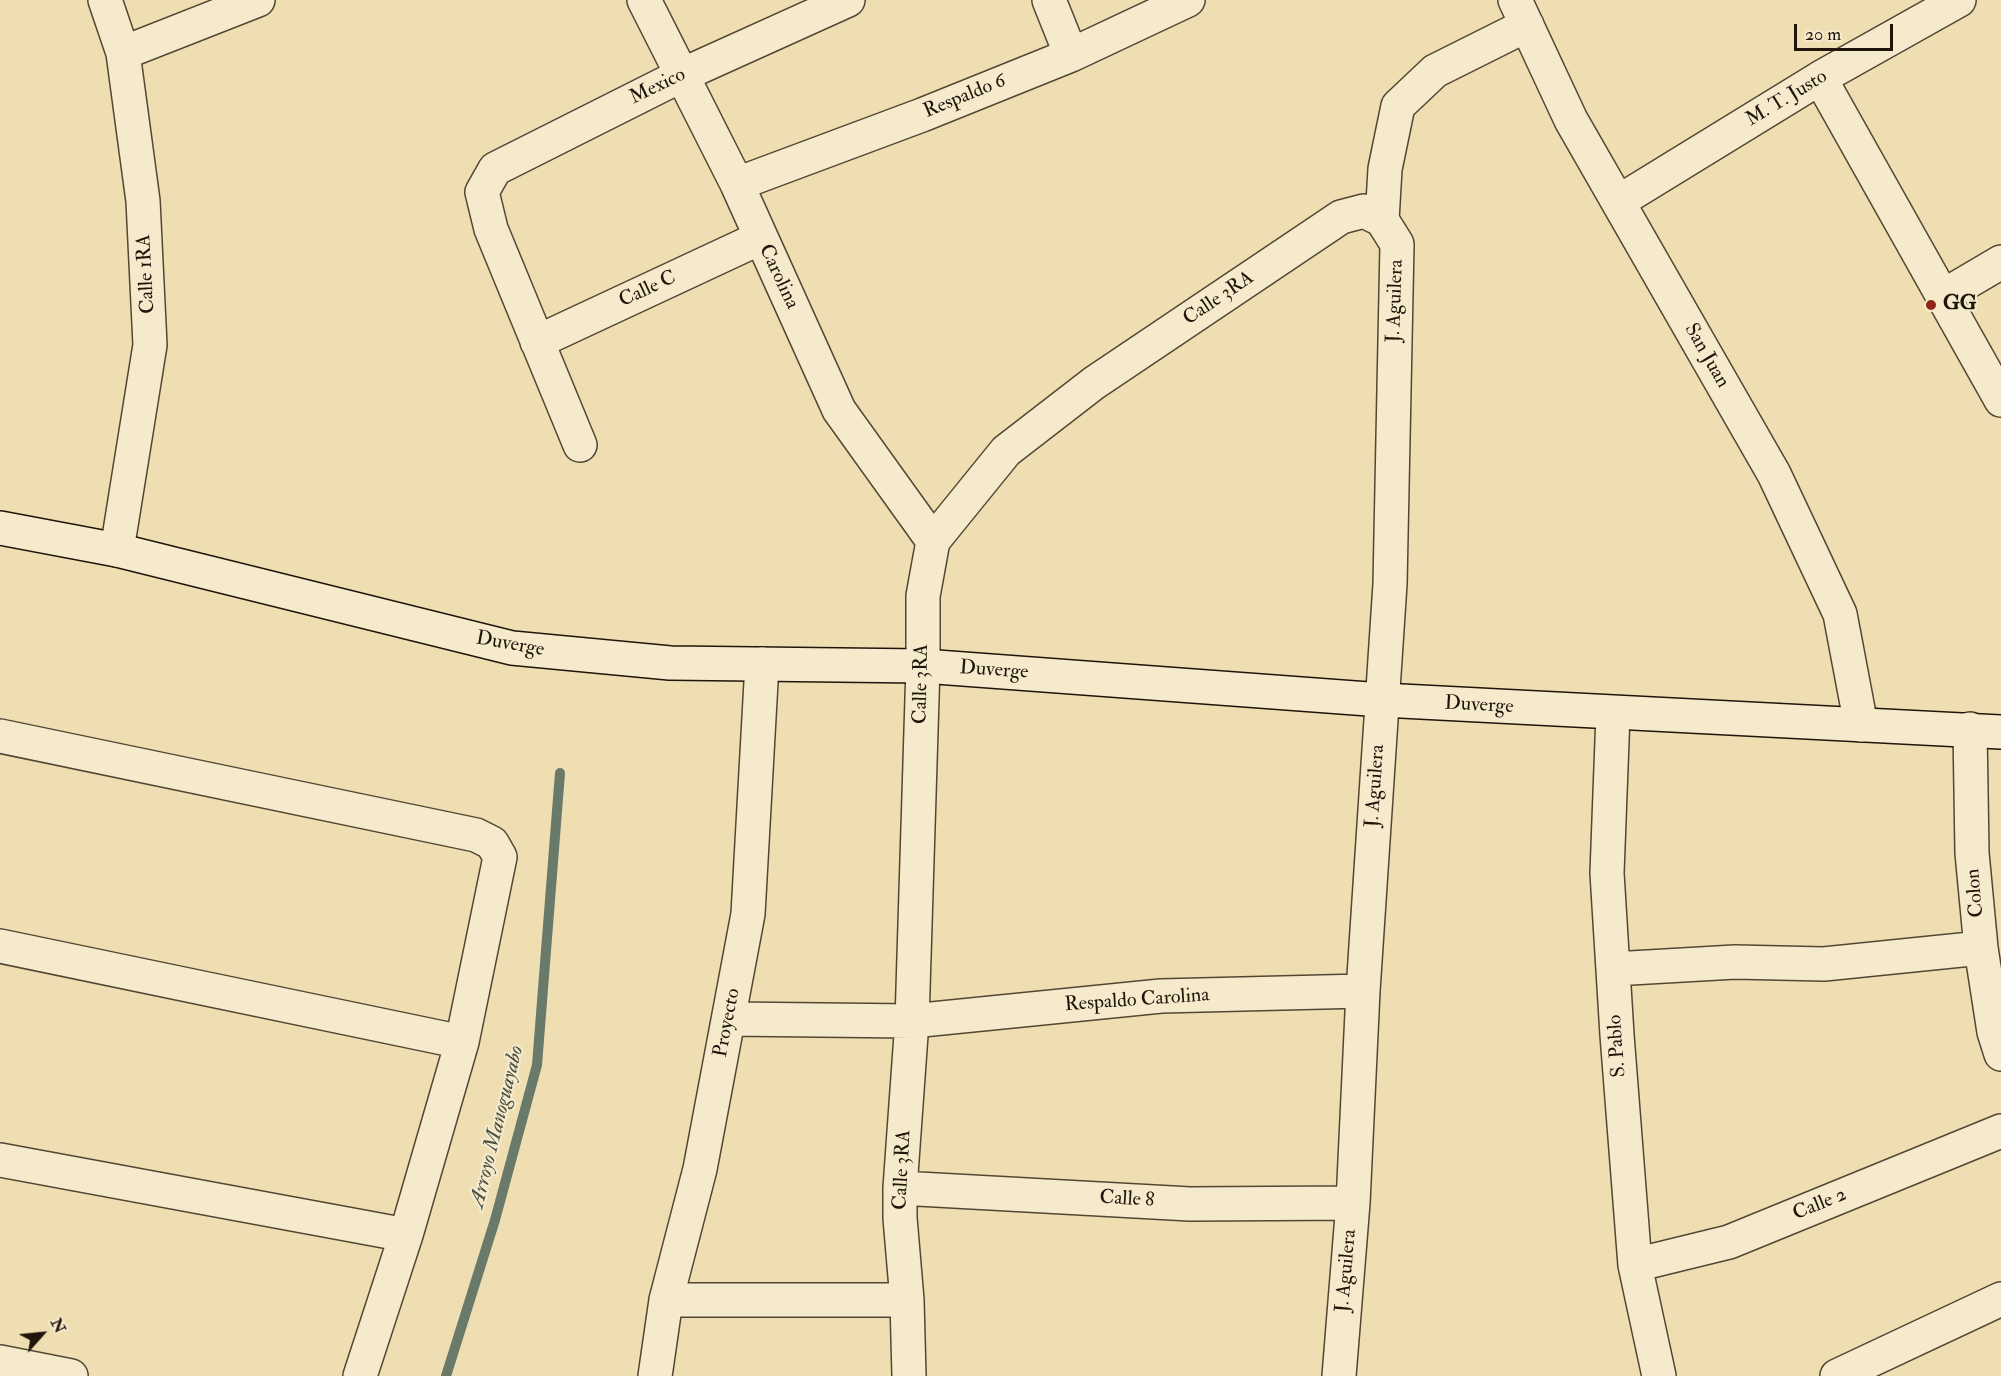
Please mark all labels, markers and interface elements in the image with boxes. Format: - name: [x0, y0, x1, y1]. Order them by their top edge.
- scale bar: [1797, 12, 1896, 50]
- text: 20 m: [1805, 23, 1841, 46]
- street label: Mexico: [626, 63, 690, 111]
- street label: M. T. Justo: [1742, 65, 1832, 133]
- street label: Respaldo 6: [920, 70, 1010, 124]
- street label: Calle 1RA: [133, 234, 161, 314]
- street label: Carolina: [753, 241, 803, 313]
- street label: J. Aguilera: [1383, 259, 1409, 343]
- street label: Calle C: [616, 266, 680, 314]
- street label: Calle 3RA: [1179, 267, 1259, 331]
- place label: GG: [1943, 293, 1977, 317]
- marker: GG: [1924, 298, 1938, 312]
- street label: San Juan: [1678, 319, 1734, 393]
- street label: Duverge: [474, 627, 546, 663]
- street label: Calle 3RA: [909, 644, 935, 724]
- street label: Duverge: [959, 657, 1029, 685]
- street label: Duverge: [1444, 692, 1514, 720]
- street label: J. Aguilera: [1361, 744, 1391, 828]
- street label: Colon: [1962, 867, 1990, 919]
- street label: Respaldo Carolina: [1064, 984, 1210, 1018]
- street label: Proyecto: [710, 987, 746, 1059]
- street label: S. Pablo: [1604, 1014, 1632, 1078]
- water label: Arroyo Manoguayabo: [466, 1043, 530, 1211]
- street label: Calle 3RA: [889, 1129, 917, 1211]
- street label: Calle 2: [1790, 1183, 1850, 1227]
- street label: Calle 8: [1099, 1187, 1155, 1213]
- street label: J. Aguilera: [1331, 1228, 1363, 1314]
- north arrow: [12, 1304, 72, 1364]
- text: N: [46, 1315, 70, 1337]

